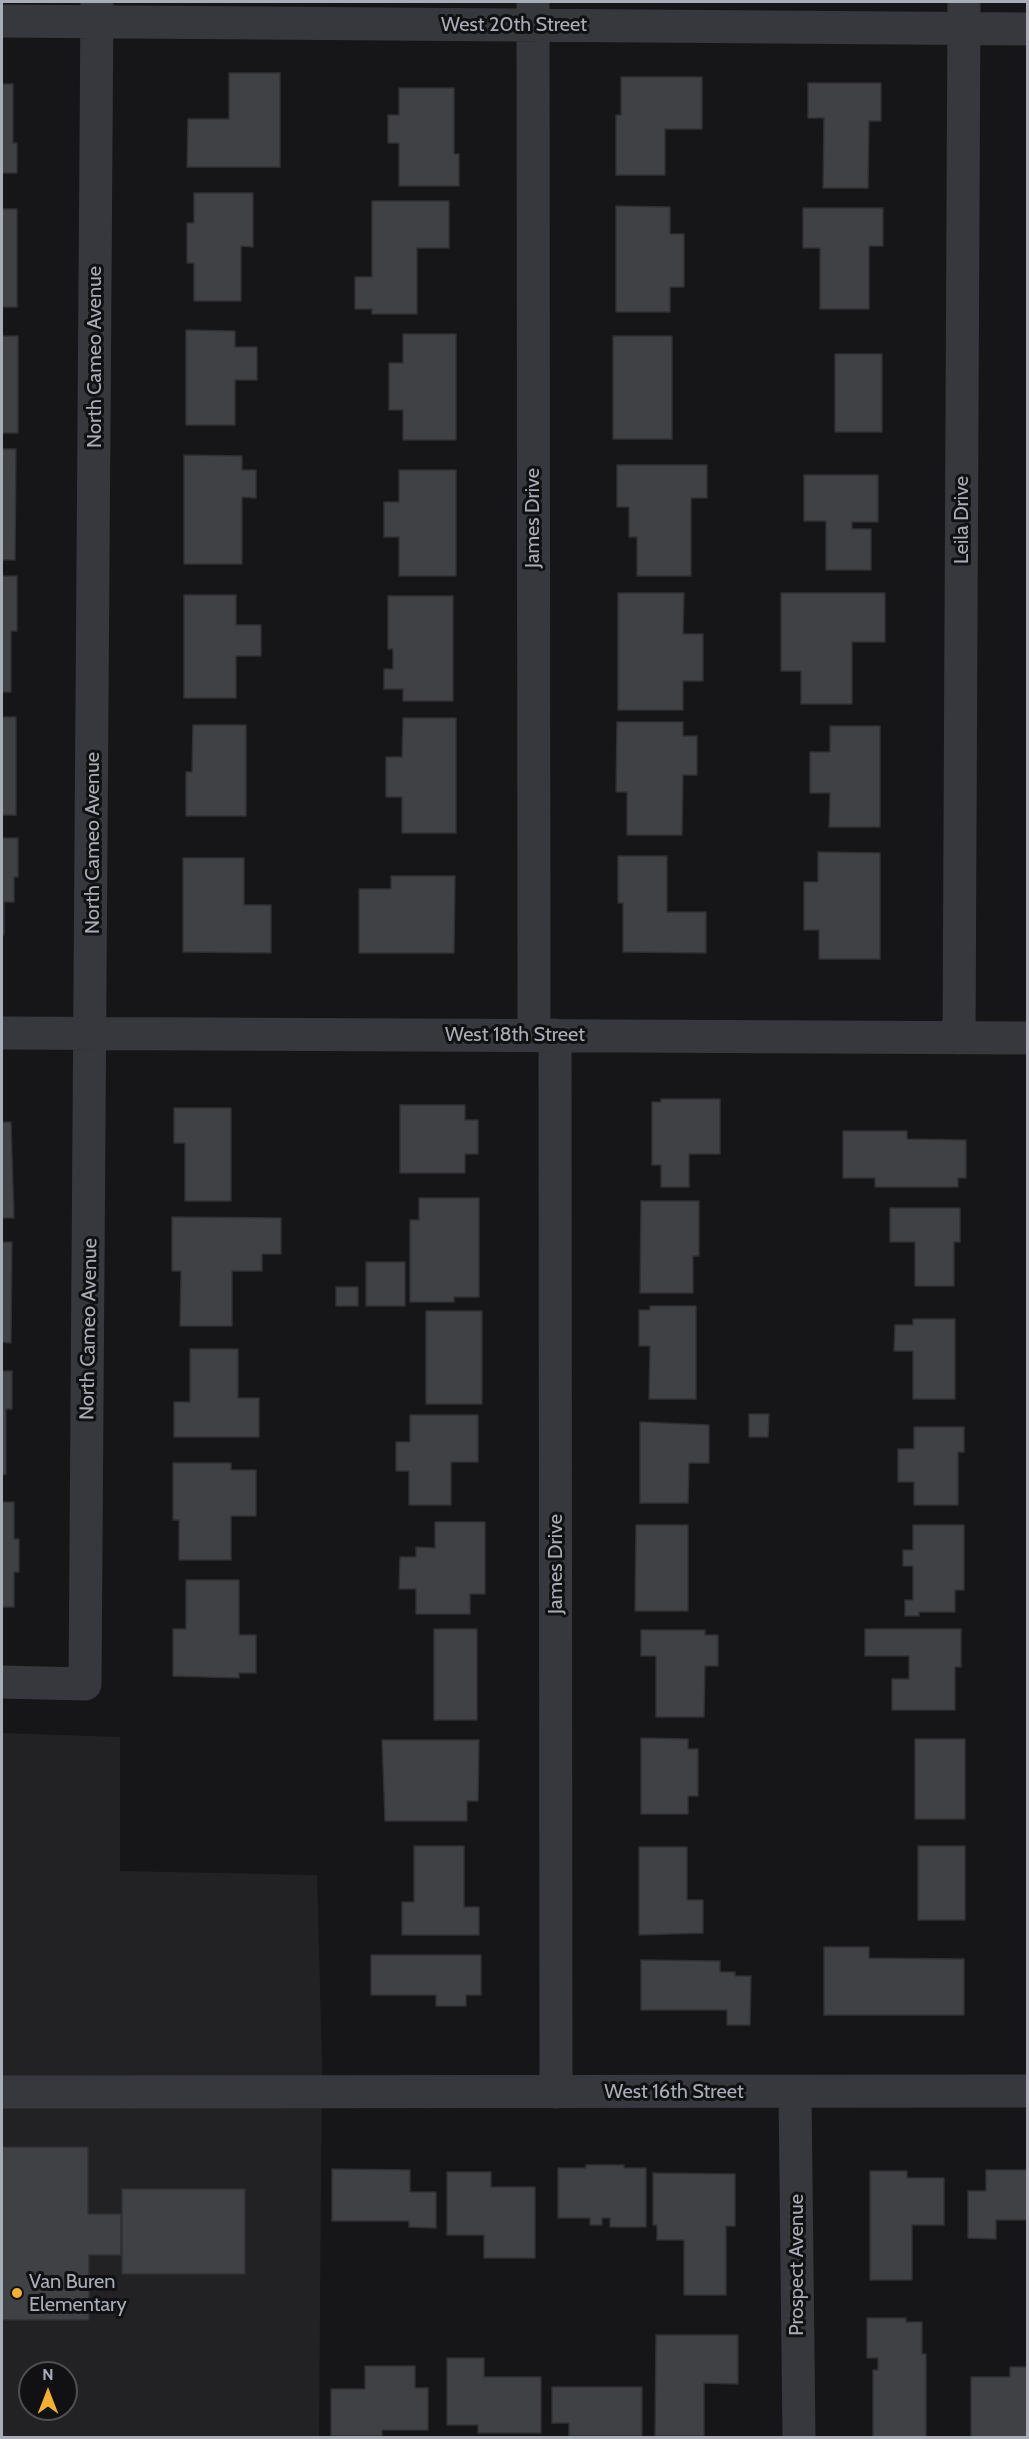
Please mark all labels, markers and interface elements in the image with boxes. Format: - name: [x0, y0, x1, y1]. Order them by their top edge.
- street label: West 20th Street: [441, 13, 587, 37]
- street label: North Cameo Avenue: [83, 266, 107, 448]
- street label: James Drive: [521, 468, 545, 568]
- street label: Leila Drive: [950, 476, 974, 564]
- street label: North Cameo Avenue: [81, 752, 105, 934]
- street label: West 18th Street: [445, 1023, 585, 1047]
- street label: North Cameo Avenue: [75, 1238, 103, 1420]
- street label: James Drive: [544, 1514, 568, 1614]
- street label: West 16th Street: [604, 2080, 744, 2104]
- street label: Prospect Avenue: [785, 2194, 809, 2336]
- place label: Van Buren Elementary: [29, 2270, 126, 2317]
- marker: Van Buren Elementary: [10, 2286, 24, 2300]
- north arrow: [18, 2361, 78, 2421]
- text: N: [42, 2365, 54, 2384]

